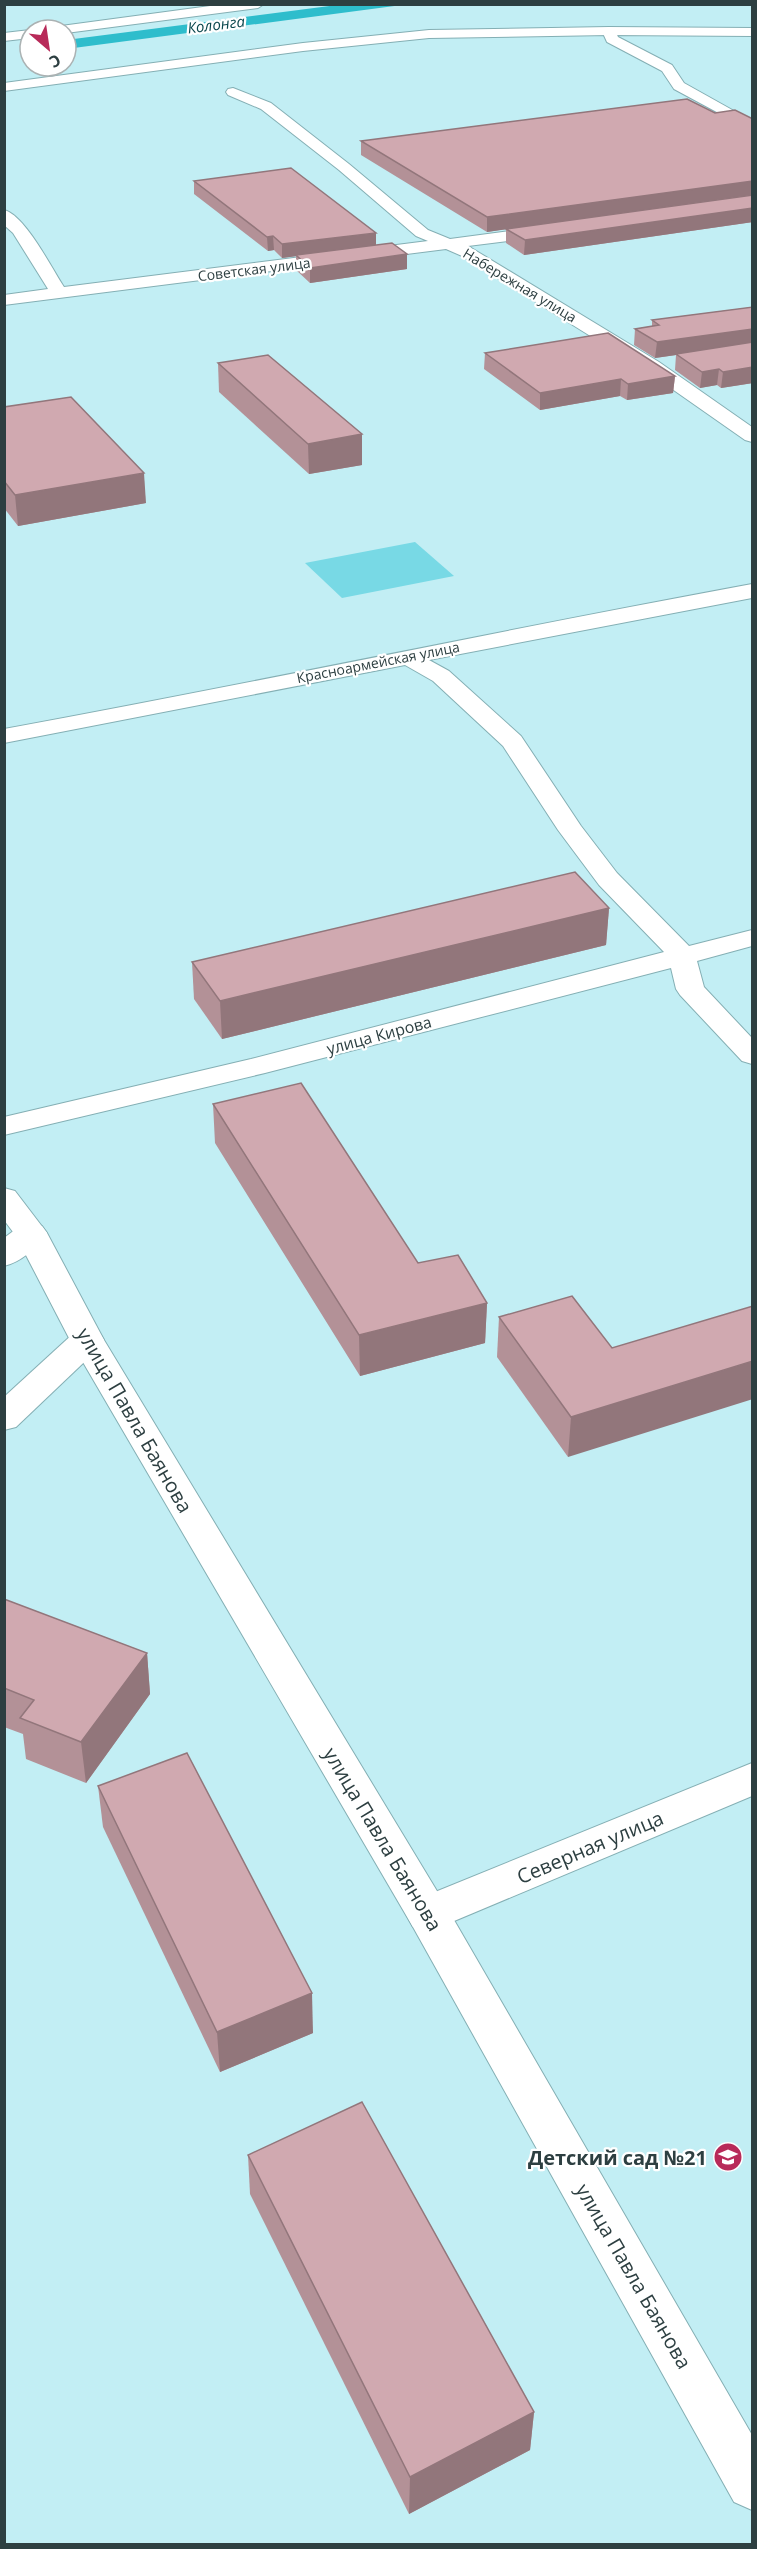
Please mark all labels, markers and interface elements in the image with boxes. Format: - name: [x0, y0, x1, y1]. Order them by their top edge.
- water label: Колонга: [186, 11, 246, 37]
- north arrow: [18, 18, 78, 78]
- text: С: [45, 49, 65, 73]
- street label: Набережная улица: [460, 244, 580, 326]
- street label: Советская улица: [197, 253, 311, 285]
- street label: Красноармейская улица: [295, 637, 461, 687]
- street label: улица Кирова: [324, 1010, 434, 1060]
- street label: улица Павла Баянова: [71, 1322, 199, 1518]
- street label: улица Павла Баянова: [317, 1742, 449, 1936]
- street label: Северная улица: [513, 1804, 667, 1890]
- school or university icon: Детский сад №21: [712, 2141, 744, 2173]
- place label: Детский сад №21: [528, 2144, 707, 2171]
- street label: улица Павла Баянова: [570, 2178, 698, 2374]

